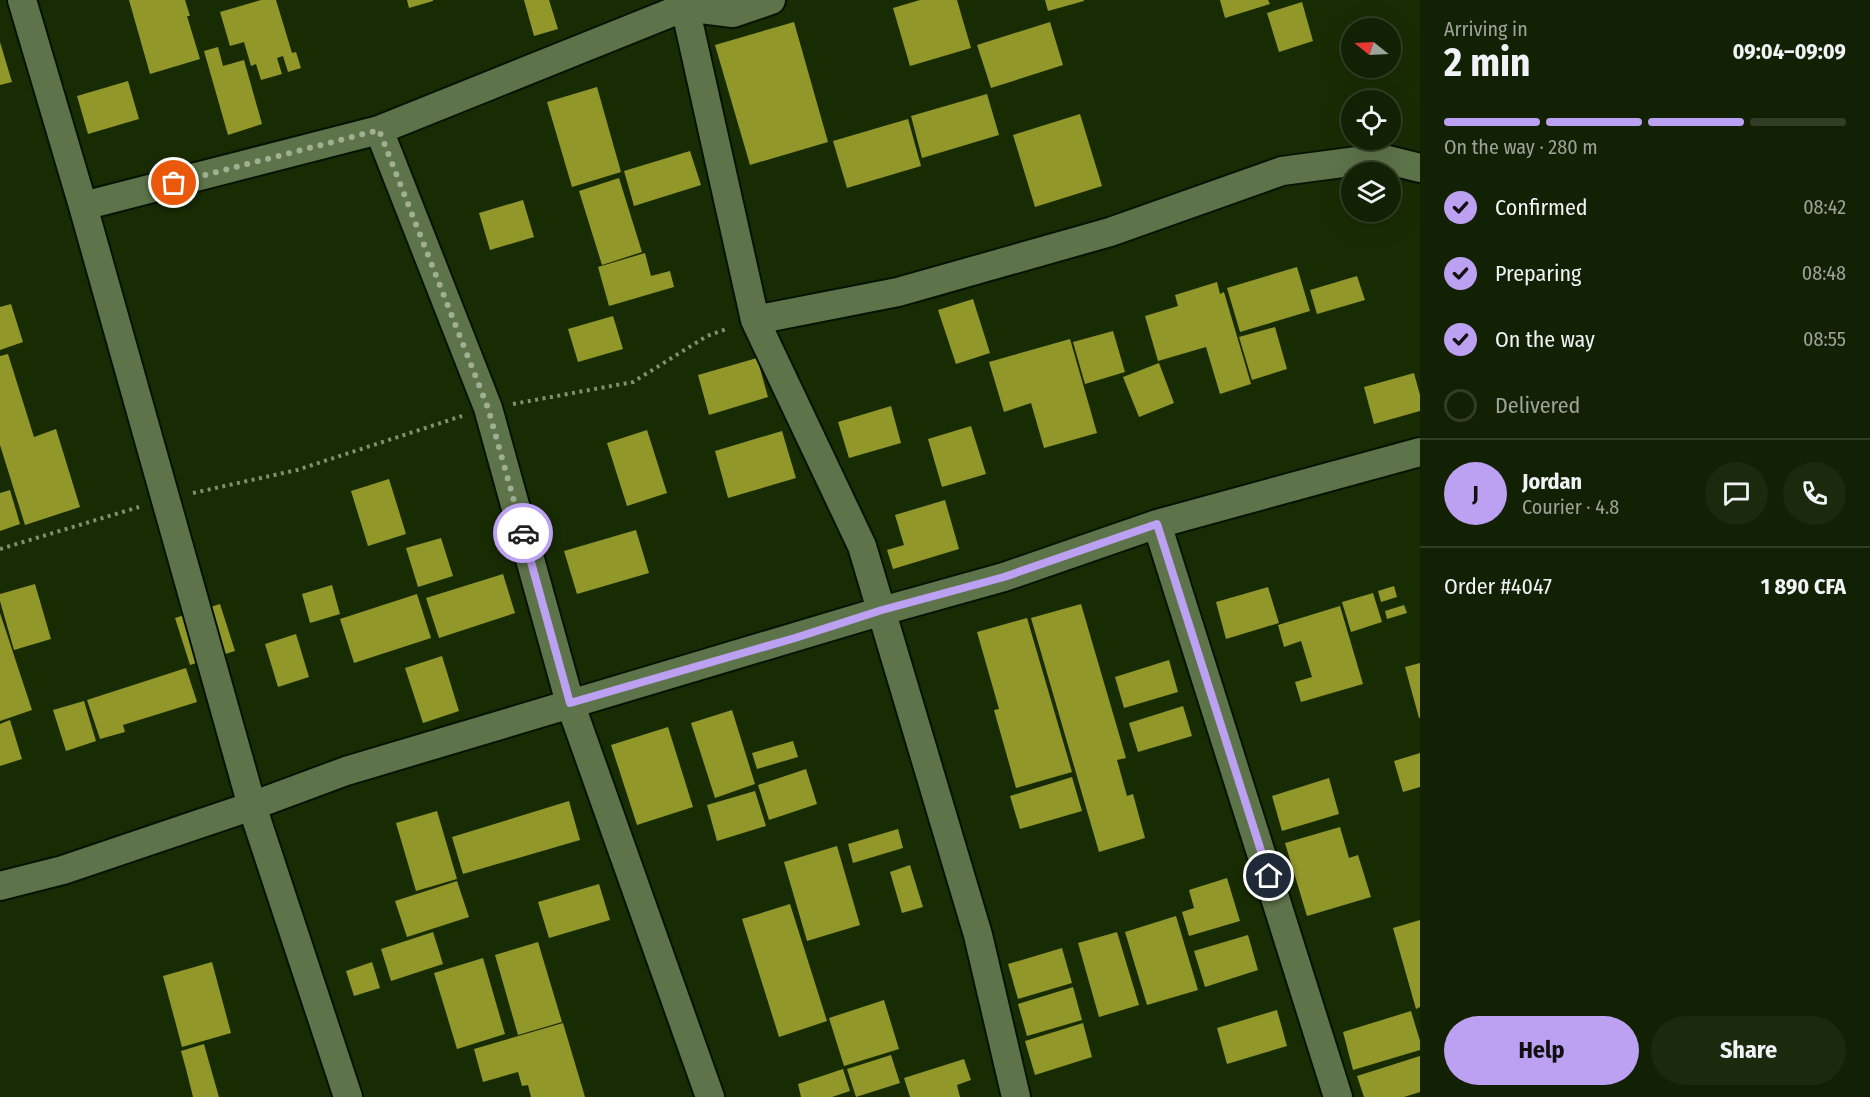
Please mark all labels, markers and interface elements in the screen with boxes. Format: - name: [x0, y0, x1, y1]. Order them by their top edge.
- text: Arriving in: [1444, 17, 1528, 41]
- north arrow: [1341, 18, 1401, 78]
- map controls: [1341, 18, 1401, 222]
- text: 09:04–09:09: [1733, 38, 1846, 65]
- text: 2 min: [1444, 40, 1530, 86]
- button: locate: [1341, 90, 1401, 150]
- text: On the way · 280 m: [1444, 135, 1598, 159]
- pin: [148, 157, 199, 208]
- button: layers: [1341, 162, 1401, 222]
- icon: bag: [157, 166, 190, 199]
- icon: check: [1444, 191, 1477, 224]
- text: Confirmed: [1495, 194, 1588, 221]
- text: 08:42: [1803, 195, 1846, 219]
- icon: check: [1444, 257, 1477, 290]
- text: Preparing: [1495, 260, 1581, 287]
- text: 08:48: [1802, 261, 1846, 285]
- icon: check: [1444, 323, 1477, 356]
- text: On the way: [1495, 326, 1595, 353]
- text: 08:55: [1803, 327, 1846, 351]
- text: Delivered: [1495, 392, 1580, 419]
- button: chat: [1705, 462, 1768, 525]
- button: phone: [1783, 462, 1846, 525]
- text: Jordan: [1522, 468, 1582, 495]
- text: J: [1472, 480, 1479, 507]
- text: Courier · 4.8: [1522, 495, 1619, 519]
- courier: [493, 503, 553, 563]
- icon: car: [507, 517, 540, 550]
- text: Order #4047: [1444, 573, 1552, 600]
- text: 1 890 CFA: [1761, 573, 1846, 600]
- pin: [1243, 850, 1294, 901]
- icon: home: [1252, 859, 1285, 892]
- button: Help: [1444, 1016, 1639, 1085]
- button: Share: [1651, 1016, 1846, 1085]

